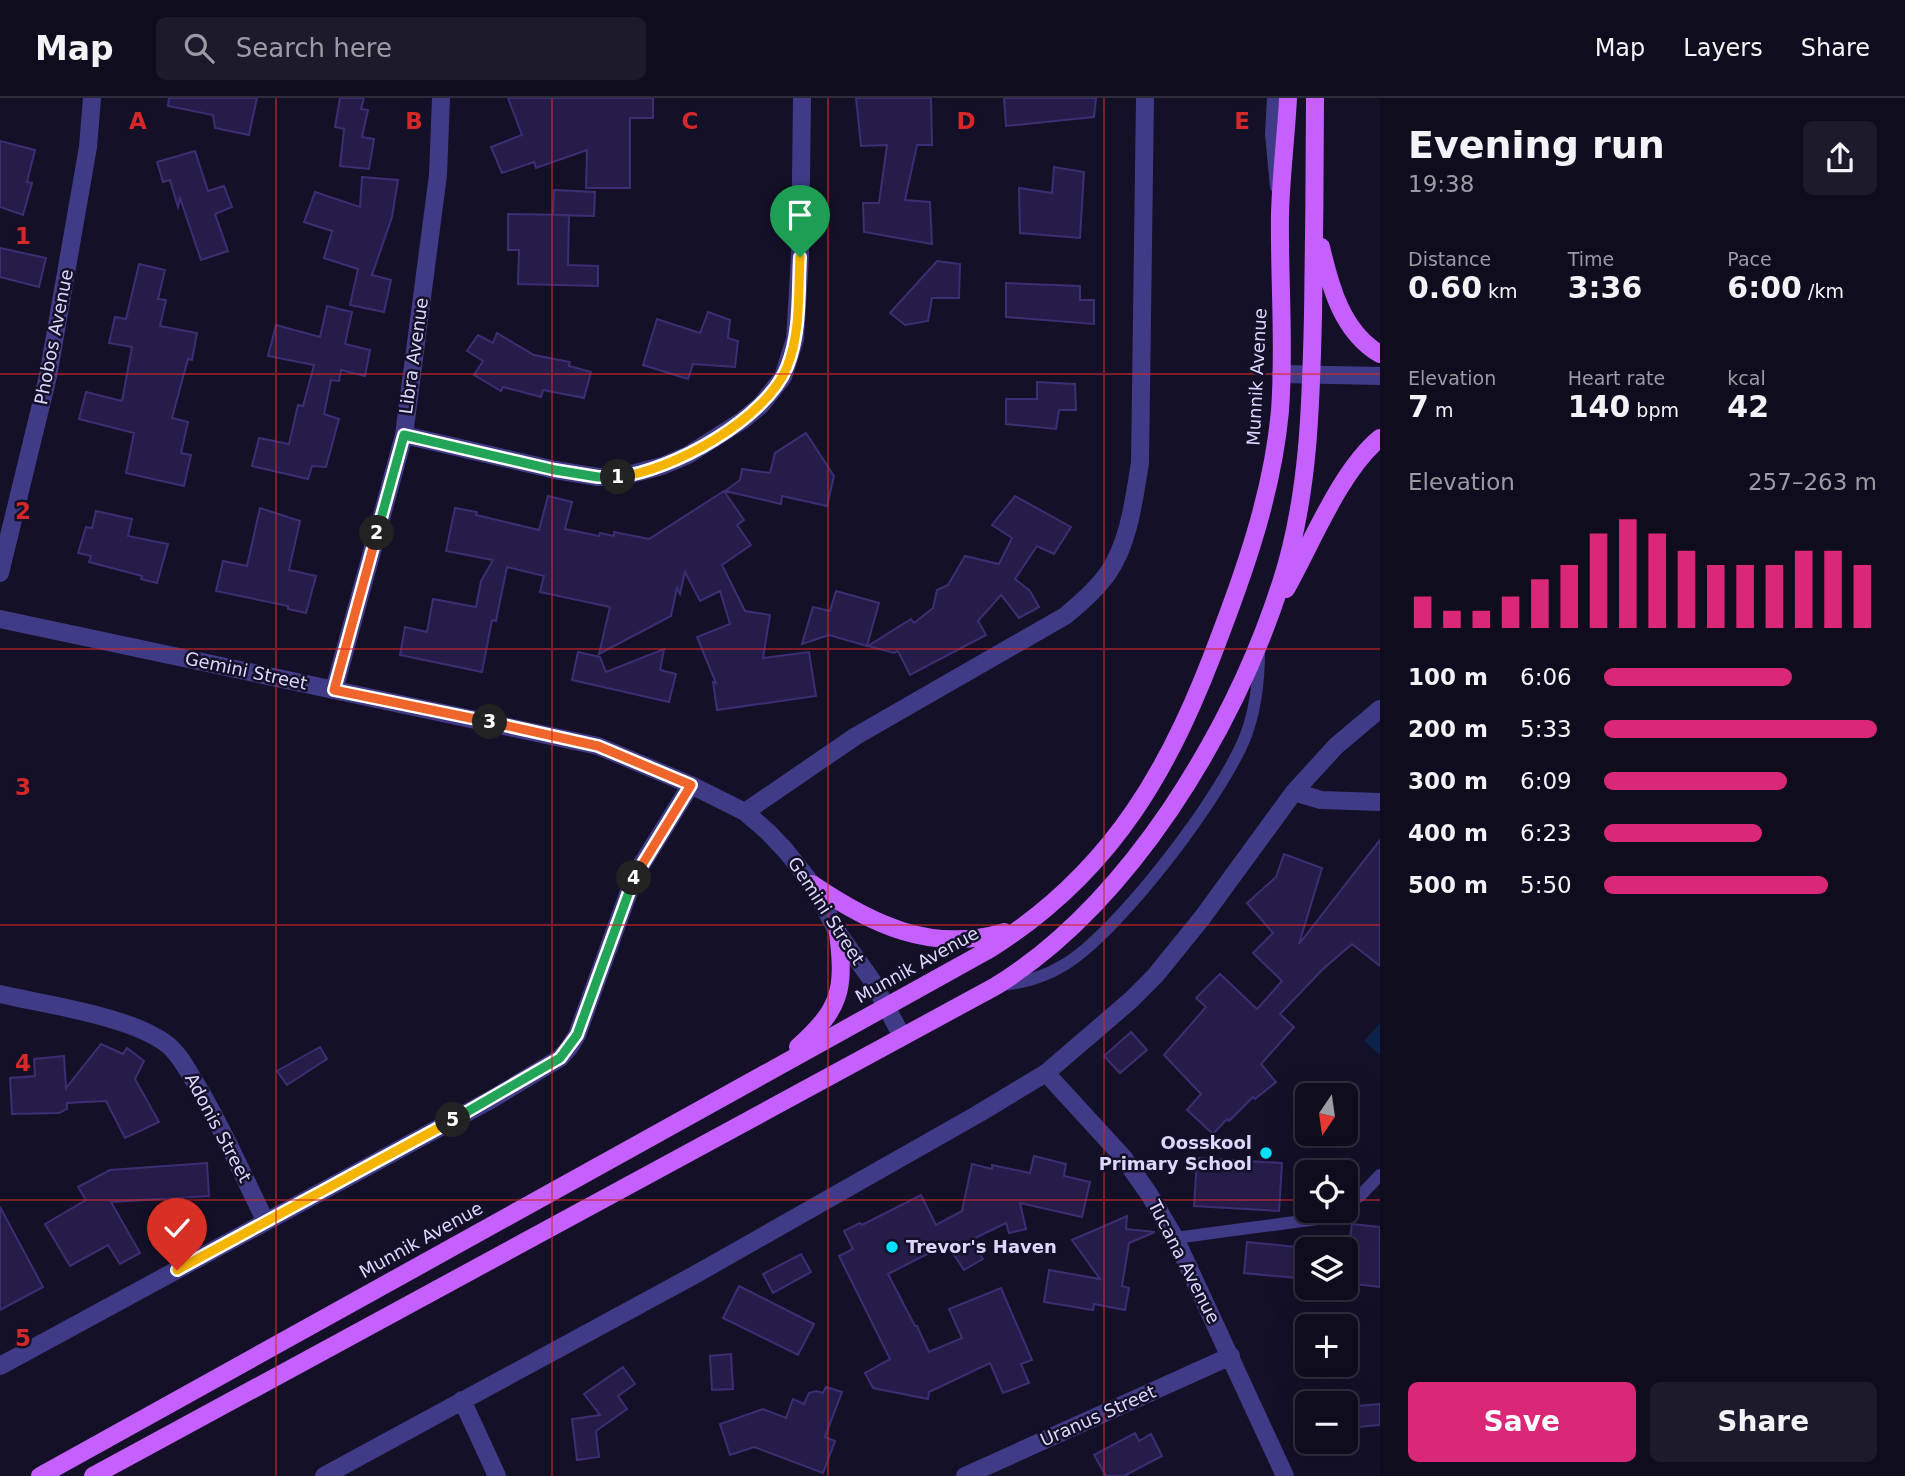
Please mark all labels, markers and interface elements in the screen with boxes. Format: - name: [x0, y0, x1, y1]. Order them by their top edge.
- search box: [156, 17, 646, 80]
- text: Map: [35, 29, 114, 68]
- icon: search: [180, 29, 218, 67]
- text: Search here: [236, 33, 392, 63]
- text: Map: [1595, 34, 1645, 62]
- text: Layers: [1683, 34, 1763, 62]
- text: Share: [1801, 34, 1870, 62]
- text: A: [129, 108, 147, 134]
- text: B: [405, 108, 423, 134]
- text: C: [682, 108, 698, 134]
- text: D: [956, 108, 976, 134]
- text: E: [1234, 108, 1250, 134]
- button: share: [1803, 121, 1877, 195]
- text: Evening run: [1408, 123, 1665, 167]
- text: 19:38: [1408, 171, 1474, 197]
- pin: [770, 185, 830, 257]
- icon: arrive: [781, 196, 819, 234]
- text: 1: [15, 223, 31, 249]
- text: Distance: [1408, 248, 1491, 270]
- text: Time: [1568, 248, 1614, 270]
- text: Pace: [1727, 248, 1772, 270]
- street label: Phobos Avenue: [30, 267, 77, 406]
- text: 0.60: [1408, 270, 1482, 305]
- text: 3:36: [1568, 270, 1642, 305]
- text: 6:00: [1727, 270, 1802, 305]
- text: km: [1482, 280, 1518, 302]
- text: /km: [1802, 280, 1844, 302]
- street label: Libra Avenue: [395, 296, 432, 416]
- street label: Munnik Avenue: [1242, 308, 1271, 446]
- text: Elevation: [1408, 367, 1496, 389]
- text: Heart rate: [1568, 367, 1665, 389]
- text: kcal: [1727, 367, 1766, 389]
- text: 7: [1408, 389, 1429, 424]
- text: 140: [1568, 389, 1630, 424]
- text: 42: [1727, 389, 1769, 424]
- text: m: [1429, 399, 1453, 421]
- text: bpm: [1630, 399, 1679, 421]
- pin: 1: [600, 460, 636, 494]
- text: 1: [611, 465, 624, 487]
- text: Elevation: [1408, 469, 1515, 495]
- text: 257–263 m: [1748, 469, 1877, 495]
- text: 2: [15, 498, 31, 524]
- pin: 2: [360, 516, 394, 550]
- text: 2: [370, 521, 383, 543]
- street label: Gemini Street: [183, 647, 309, 694]
- text: 100 m: [1408, 664, 1488, 690]
- text: 6:06: [1520, 664, 1572, 690]
- pin: 3: [472, 704, 508, 740]
- text: 3: [483, 710, 496, 732]
- text: 200 m: [1408, 716, 1488, 742]
- text: 5:33: [1520, 716, 1572, 742]
- text: 300 m: [1408, 768, 1488, 794]
- text: 6:09: [1520, 768, 1572, 794]
- text: 3: [15, 774, 31, 800]
- text: 400 m: [1408, 820, 1488, 846]
- text: 6:23: [1520, 820, 1572, 846]
- street label: Gemini Street: [784, 853, 869, 969]
- pin: 4: [616, 860, 652, 896]
- text: 4: [627, 866, 640, 888]
- text: 500 m: [1408, 872, 1488, 898]
- text: 5:50: [1520, 872, 1572, 898]
- street label: Munnik Avenue: [851, 922, 982, 1007]
- text: 4: [15, 1050, 31, 1076]
- street label: Adonis Street: [181, 1070, 256, 1186]
- north arrow: [1295, 1083, 1358, 1146]
- map controls: [1295, 1083, 1358, 1454]
- pin: 5: [435, 1102, 470, 1138]
- text: 5: [446, 1108, 459, 1130]
- place label: Oosskool Primary School: [1099, 1132, 1252, 1174]
- marker: Oosskool Primary School: [1258, 1145, 1274, 1161]
- button: locate: [1295, 1160, 1358, 1223]
- street label: Tucana Avenue: [1144, 1196, 1225, 1327]
- street label: Munnik Avenue: [355, 1197, 486, 1282]
- pin: [147, 1198, 207, 1270]
- icon: check: [158, 1209, 196, 1247]
- place label: Trevor's Haven: [906, 1236, 1057, 1257]
- button: layers: [1295, 1237, 1358, 1300]
- marker: Trevor's Haven: [884, 1239, 900, 1255]
- button: +: [1295, 1314, 1358, 1377]
- text: 5: [15, 1325, 31, 1351]
- street label: Uranus Street: [1037, 1381, 1159, 1450]
- button: Save: [1408, 1382, 1636, 1462]
- button: Share: [1650, 1382, 1877, 1462]
- button: −: [1295, 1391, 1358, 1454]

